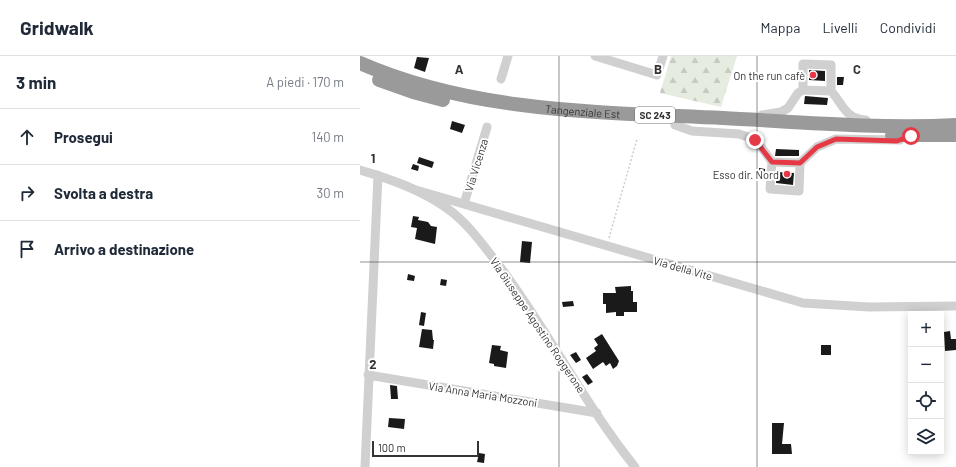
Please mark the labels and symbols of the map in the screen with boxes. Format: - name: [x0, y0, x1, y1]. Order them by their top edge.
- text: A: [455, 61, 464, 77]
- text: B: [654, 61, 662, 77]
- text: C: [853, 61, 861, 77]
- place label: On the run cafè: [734, 69, 805, 82]
- marker: On the run cafè: [808, 70, 818, 80]
- street label: Tangenziale Est: [545, 101, 621, 120]
- road number: SC 243: [635, 107, 675, 123]
- route start: [902, 127, 920, 145]
- route end: [746, 131, 764, 149]
- street label: Via Vicenza: [462, 137, 490, 193]
- text: 1: [371, 150, 375, 166]
- place label: Esso dir. Nord: [713, 168, 779, 181]
- marker: Esso dir. Nord: [782, 169, 792, 179]
- street label: Via della Vite: [652, 253, 714, 283]
- street label: Via Giuseppe Agostino Roggerone: [488, 255, 588, 395]
- text: 2: [369, 356, 377, 372]
- street label: Via Anna Maria Mozzoni: [428, 379, 539, 409]
- scale bar: [372, 439, 479, 458]

